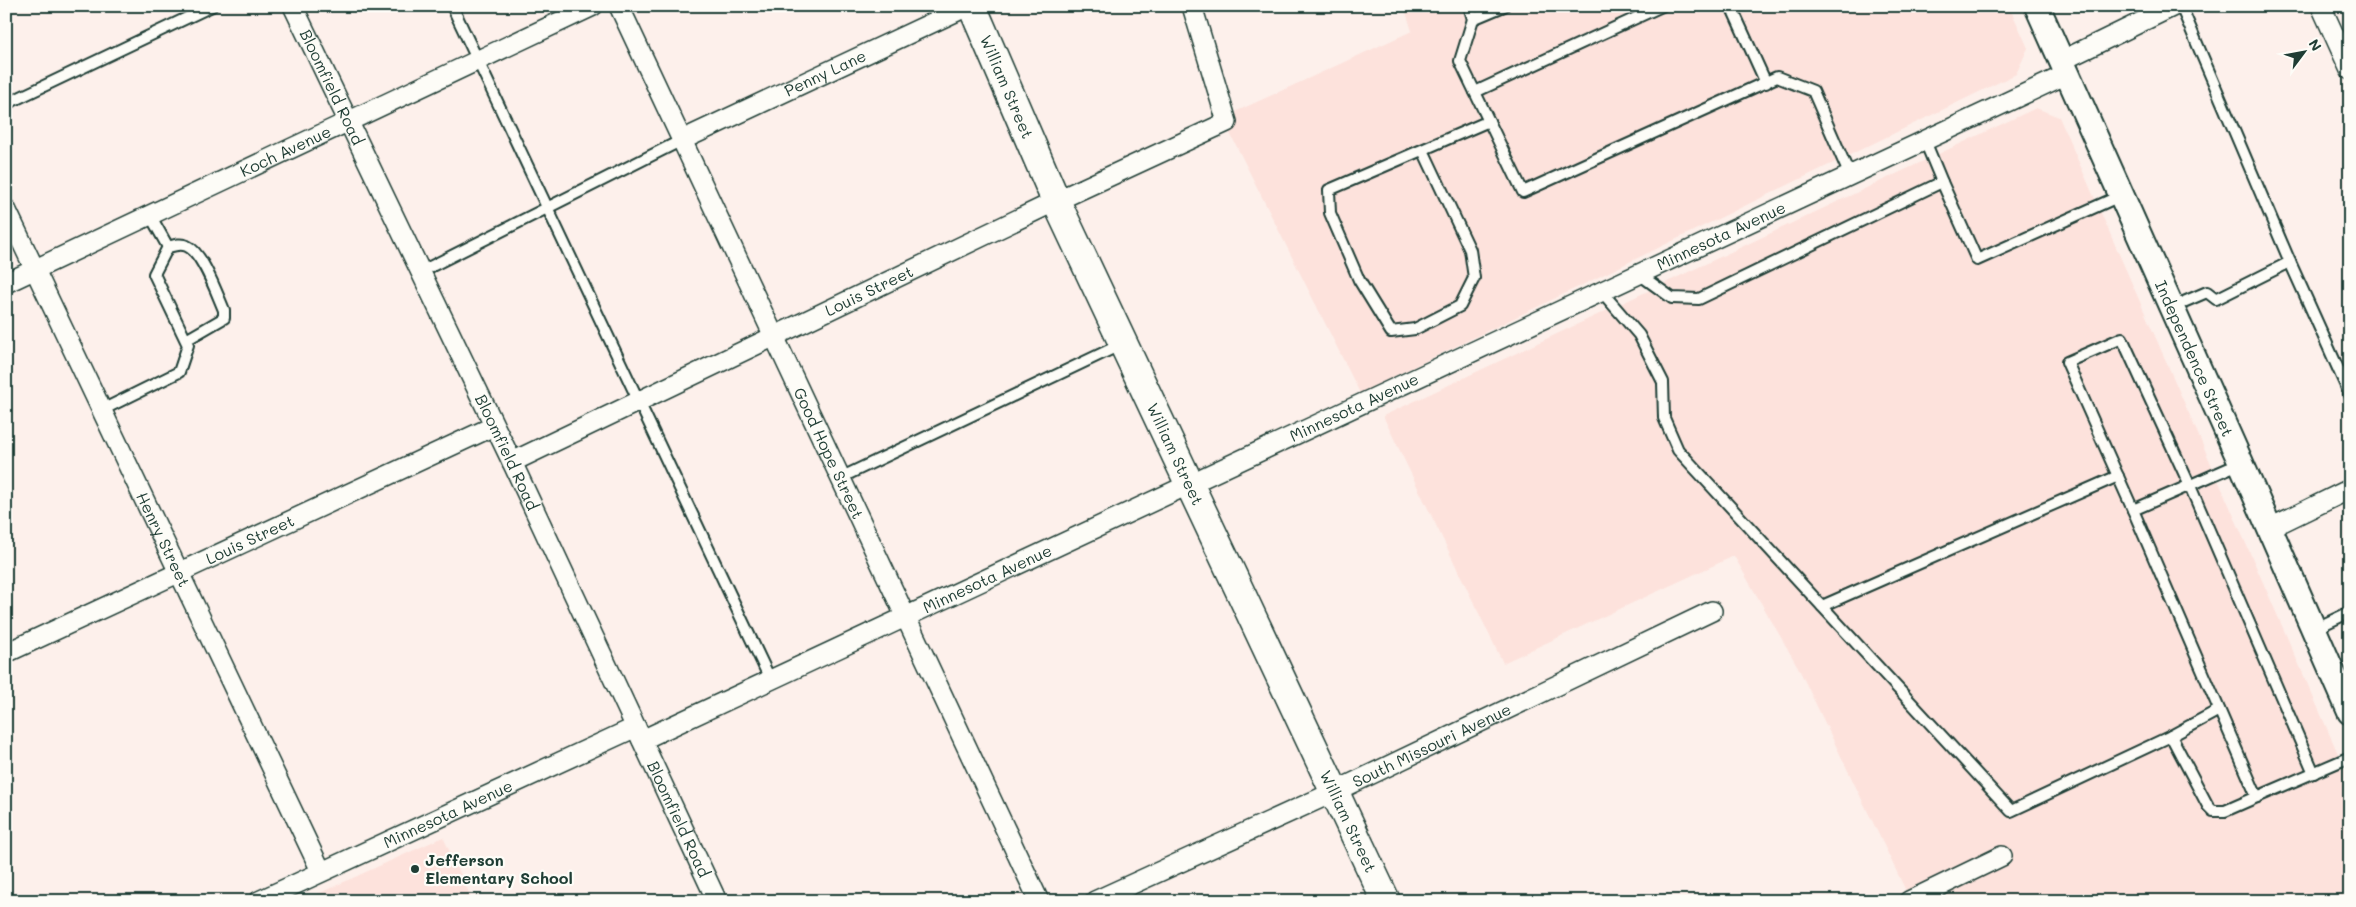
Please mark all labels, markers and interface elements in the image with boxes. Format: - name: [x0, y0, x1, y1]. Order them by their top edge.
- street label: Bloomfield Road: [296, 26, 369, 148]
- north arrow: [2278, 28, 2328, 78]
- street label: William Street: [976, 32, 1039, 142]
- text: N: [2305, 35, 2326, 54]
- street label: Penny Lane: [781, 44, 869, 101]
- street label: Koch Avenue: [236, 120, 334, 181]
- street label: Minnesota Avenue: [1653, 196, 1789, 274]
- street label: Louis Street: [821, 260, 916, 320]
- street label: Independence Street: [2151, 277, 2239, 440]
- street label: Minnesota Avenue: [1286, 368, 1422, 446]
- street label: Good Hope Street: [789, 384, 869, 522]
- street label: Bloomfield Road: [471, 391, 544, 513]
- street label: William Street: [1143, 399, 1209, 508]
- street label: Henry Street: [132, 488, 195, 590]
- street label: Louis Street: [202, 509, 297, 569]
- street label: Minnesota Avenue: [919, 539, 1055, 617]
- street label: South Missouri Avenue: [1349, 698, 1514, 792]
- street label: Bloomfield Road: [643, 757, 715, 880]
- street label: William Street: [1316, 766, 1382, 876]
- street label: Minnesota Avenue: [380, 774, 516, 852]
- place label: Jefferson Elementary School: [425, 849, 573, 888]
- marker: Jefferson Elementary School: [409, 863, 421, 875]

